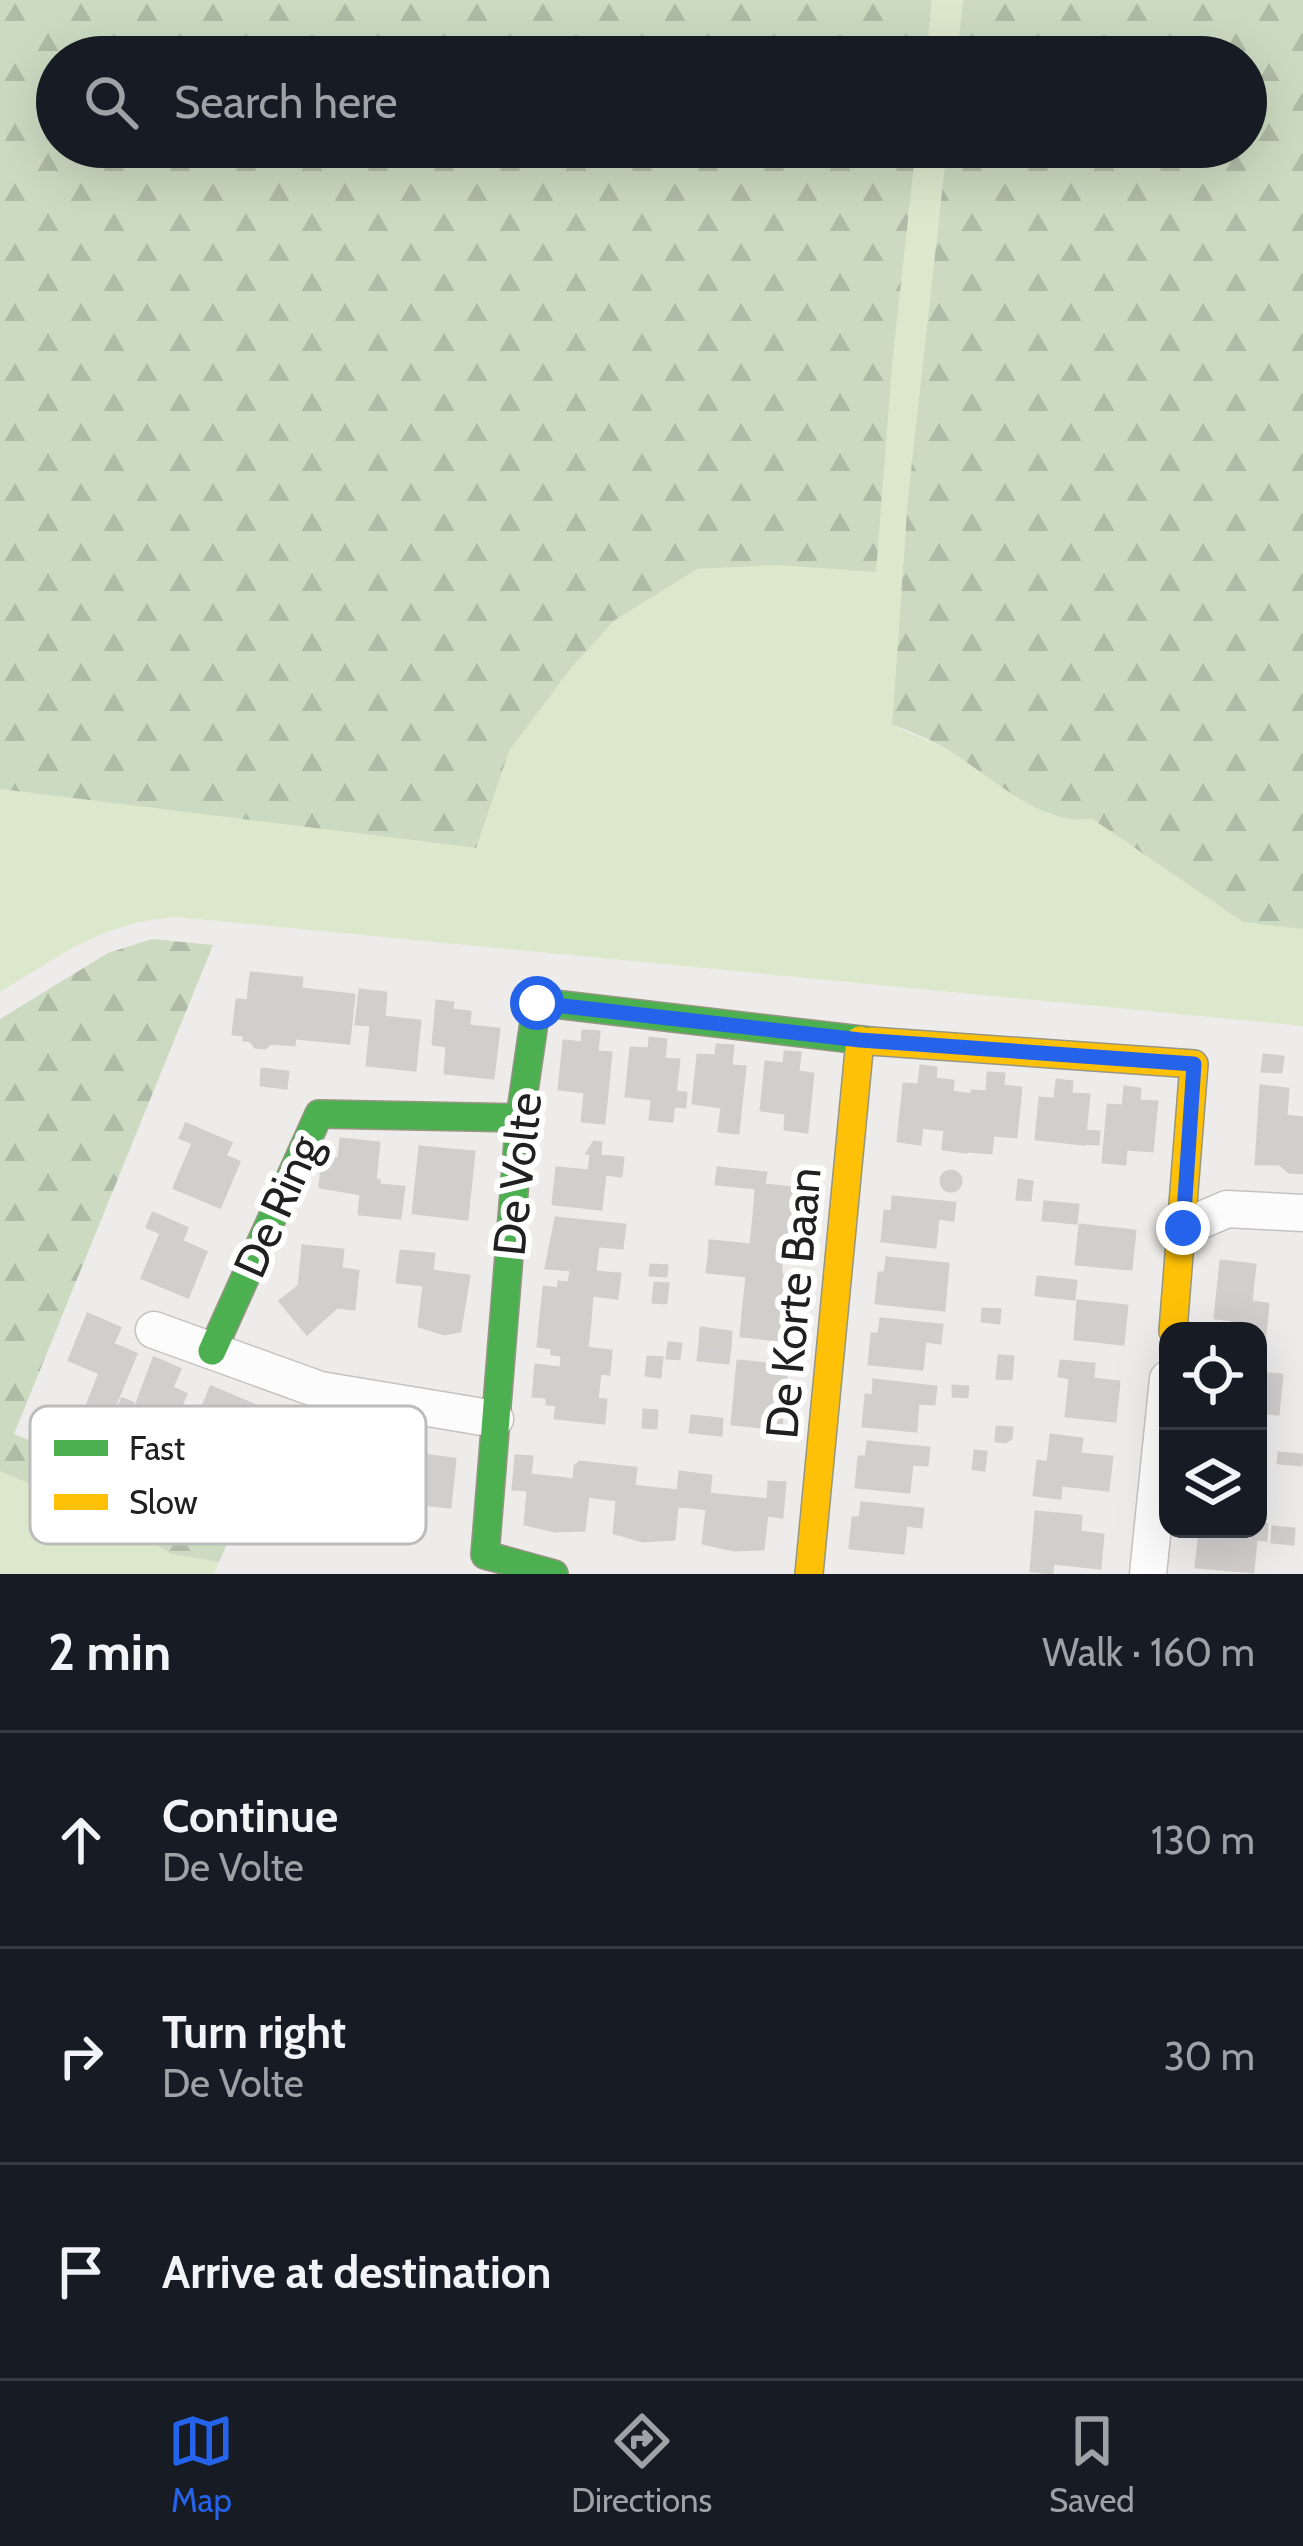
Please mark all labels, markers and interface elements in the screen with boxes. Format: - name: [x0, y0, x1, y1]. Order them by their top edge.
- search box: [36, 36, 1267, 168]
- icon: search: [78, 69, 144, 135]
- text: Search here: [174, 75, 398, 129]
- route start: [510, 976, 564, 1030]
- street label: De Volte: [482, 1090, 552, 1258]
- street label: De Ring: [222, 1126, 332, 1285]
- street label: De Korte Baan: [754, 1165, 832, 1441]
- route end: [1156, 1201, 1210, 1255]
- map controls: [1159, 1322, 1267, 1538]
- button: locate: [1159, 1322, 1267, 1430]
- legend: [30, 1406, 426, 1544]
- text: Fast: [129, 1428, 185, 1468]
- button: layers: [1159, 1430, 1267, 1538]
- text: Slow: [129, 1482, 198, 1522]
- text: 2 min: [48, 1621, 171, 1683]
- text: Walk · 160 m: [1042, 1628, 1255, 1676]
- text: Continue: [162, 1789, 338, 1843]
- icon: ahead: [48, 1807, 114, 1873]
- text: 130 m: [1151, 1816, 1255, 1864]
- text: De Volte: [162, 1843, 304, 1891]
- text: Turn right: [162, 2005, 346, 2059]
- icon: right: [48, 2023, 114, 2089]
- text: 30 m: [1164, 2032, 1255, 2080]
- text: De Volte: [162, 2059, 304, 2107]
- icon: arrive: [48, 2239, 114, 2305]
- text: Arrive at destination: [162, 2245, 551, 2299]
- tab: Map: [168, 2408, 234, 2520]
- tab: Directions: [571, 2408, 712, 2520]
- tab: Saved: [1049, 2408, 1135, 2520]

